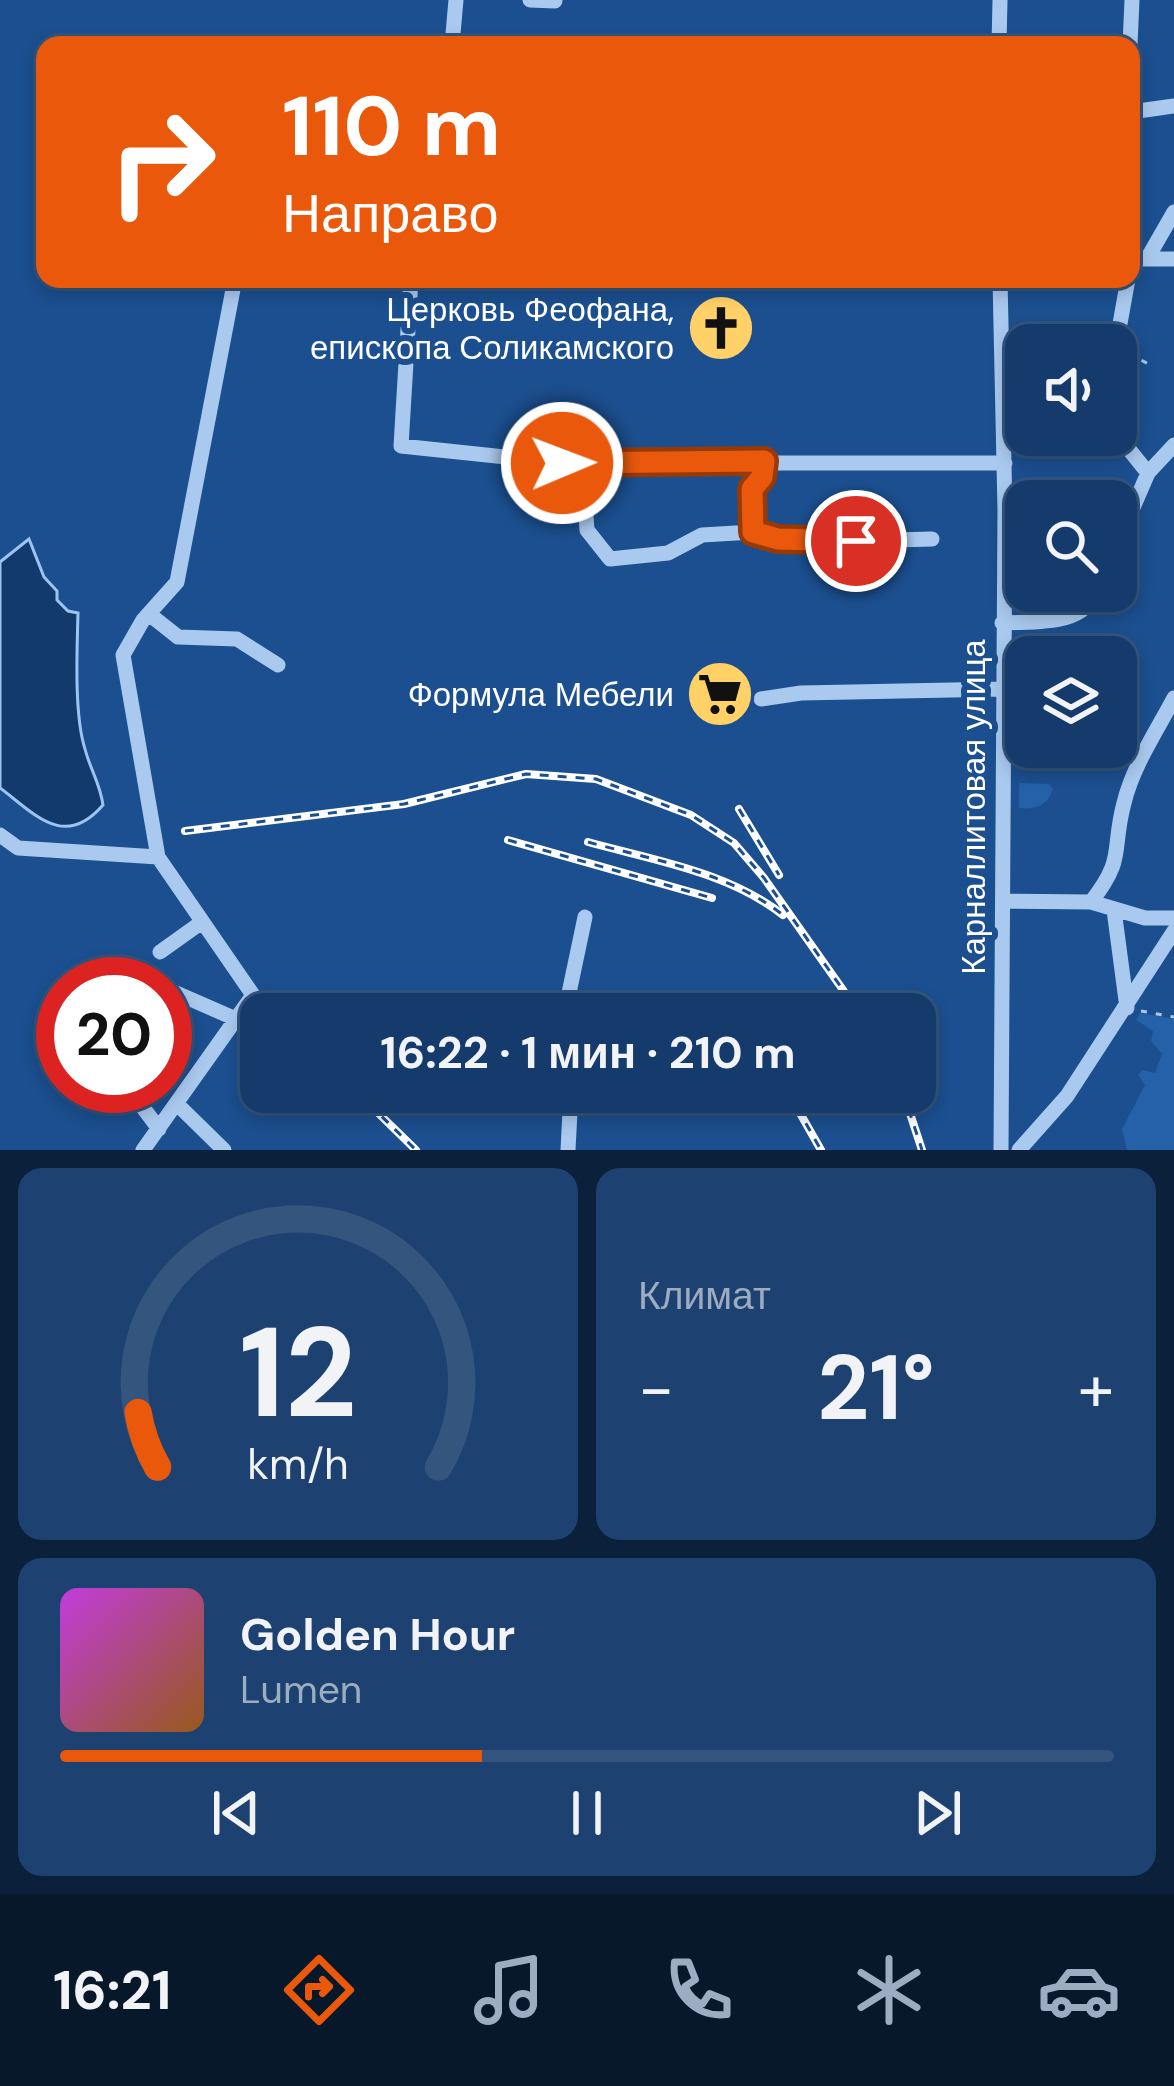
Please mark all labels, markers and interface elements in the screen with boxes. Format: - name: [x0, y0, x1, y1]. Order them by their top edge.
- text: 110 m: [282, 72, 501, 181]
- icon: right: [84, 84, 240, 240]
- text: Направо: [282, 178, 498, 249]
- place label: Церковь Феофана, епископа Соликамского: [310, 288, 674, 369]
- church icon: Церковь Феофана, епископа Соликамского: [686, 293, 756, 363]
- map controls: [1005, 324, 1137, 768]
- button: sound: [1005, 324, 1137, 456]
- position arrow: [499, 400, 625, 526]
- button: search: [1005, 480, 1137, 612]
- pin: [805, 490, 907, 592]
- icon: arrive: [823, 508, 889, 574]
- button: layers: [1005, 636, 1137, 768]
- street label: Карналлитовая улица: [952, 639, 995, 975]
- supermarket icon: Формула Мебели: [685, 659, 755, 729]
- place label: Формула Мебели: [408, 673, 674, 716]
- speed limit sign: 20: [36, 957, 192, 1113]
- text: 16:22 · 1 мин · 210 m: [380, 1023, 796, 1082]
- text: Климат: [638, 1270, 771, 1321]
- text: 12: [239, 1292, 357, 1455]
- text: 21°: [817, 1330, 935, 1447]
- text: −: [638, 1346, 674, 1431]
- text: +: [1078, 1346, 1114, 1431]
- text: km/h: [247, 1436, 349, 1492]
- text: Golden Hour: [240, 1605, 515, 1664]
- text: Lumen: [240, 1664, 362, 1715]
- icon: previous: [203, 1780, 269, 1846]
- icon: pause: [554, 1780, 620, 1846]
- icon: next: [905, 1780, 971, 1846]
- icon: directions: [277, 1948, 361, 2032]
- icon: music: [467, 1948, 551, 2032]
- icon: phone: [657, 1948, 741, 2032]
- icon: climate: [847, 1948, 931, 2032]
- icon: car: [1037, 1948, 1121, 2032]
- text: 16:21: [53, 1955, 171, 2026]

